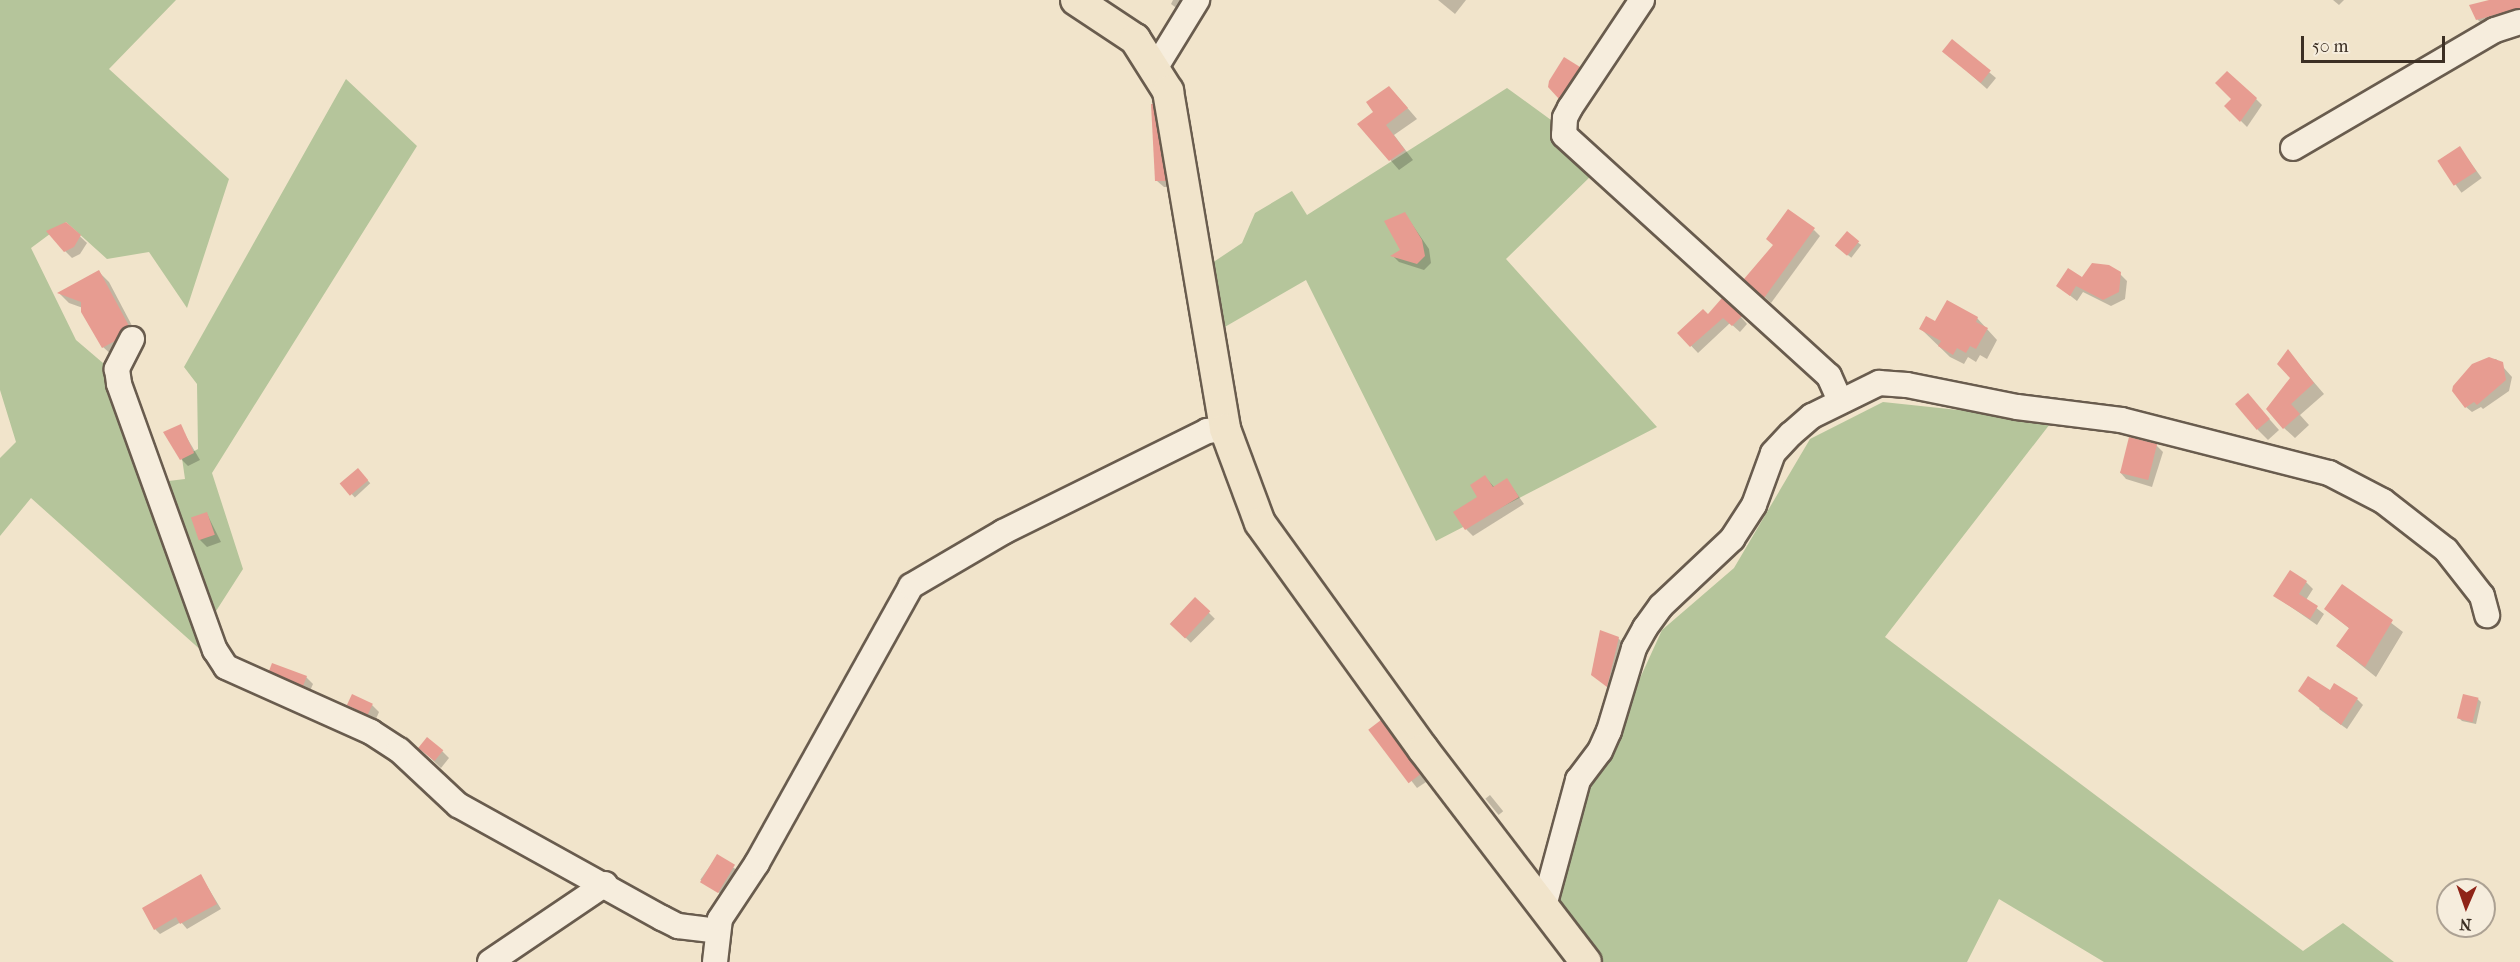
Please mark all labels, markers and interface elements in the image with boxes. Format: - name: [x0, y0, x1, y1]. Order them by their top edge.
- scale bar: [2304, 24, 2448, 62]
- text: 50 m: [2312, 36, 2348, 57]
- north arrow: [2436, 878, 2496, 938]
- text: N: [2459, 915, 2472, 934]

